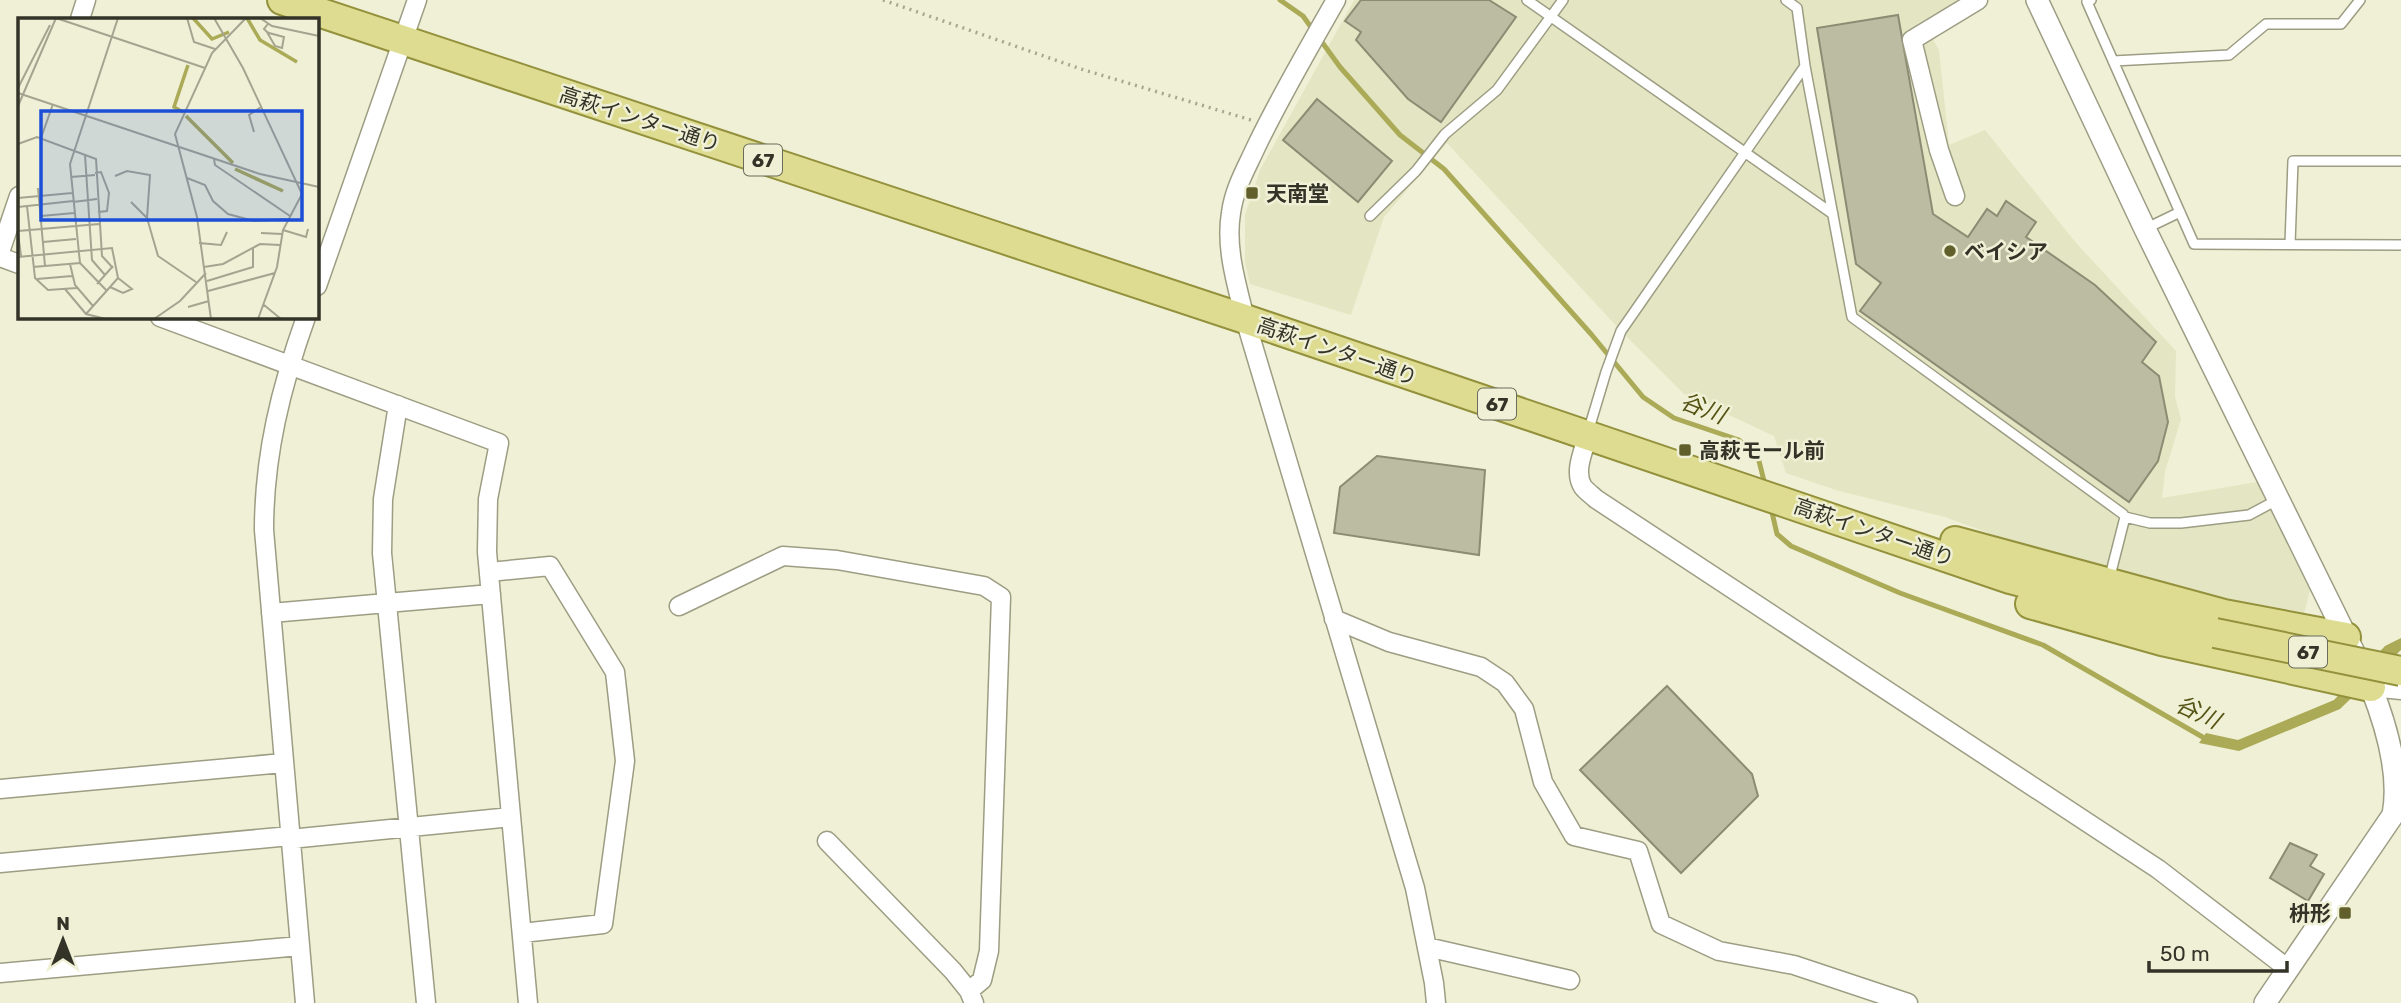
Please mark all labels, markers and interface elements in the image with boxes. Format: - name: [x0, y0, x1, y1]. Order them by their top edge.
- inset map: [18, 18, 318, 318]
- street label: 高萩インター通り: [556, 81, 724, 157]
- road number: 67: [744, 144, 782, 176]
- place label: 天南堂: [1266, 181, 1329, 206]
- marker: 天南堂: [1244, 185, 1260, 201]
- place label: ベイシア: [1964, 239, 2048, 264]
- marker: ベイシア: [1942, 243, 1958, 259]
- street label: 高萩インター通り: [1254, 312, 1420, 390]
- water label: 谷川: [1677, 387, 1732, 430]
- road number: 67: [1478, 388, 1516, 420]
- place label: 高萩モール前: [1699, 438, 1825, 463]
- marker: 高萩モール前: [1677, 442, 1693, 458]
- street label: 高萩インター通り: [1791, 493, 1957, 571]
- road number: 67: [2289, 636, 2327, 667]
- water label: 谷川: [2171, 690, 2227, 736]
- place label: 枡形: [2289, 901, 2331, 926]
- north arrow: [28, 905, 98, 975]
- marker: 枡形: [2337, 905, 2353, 921]
- text: N: [56, 912, 70, 935]
- scale bar: [2149, 930, 2287, 974]
- text: 50 m: [2160, 941, 2210, 966]

